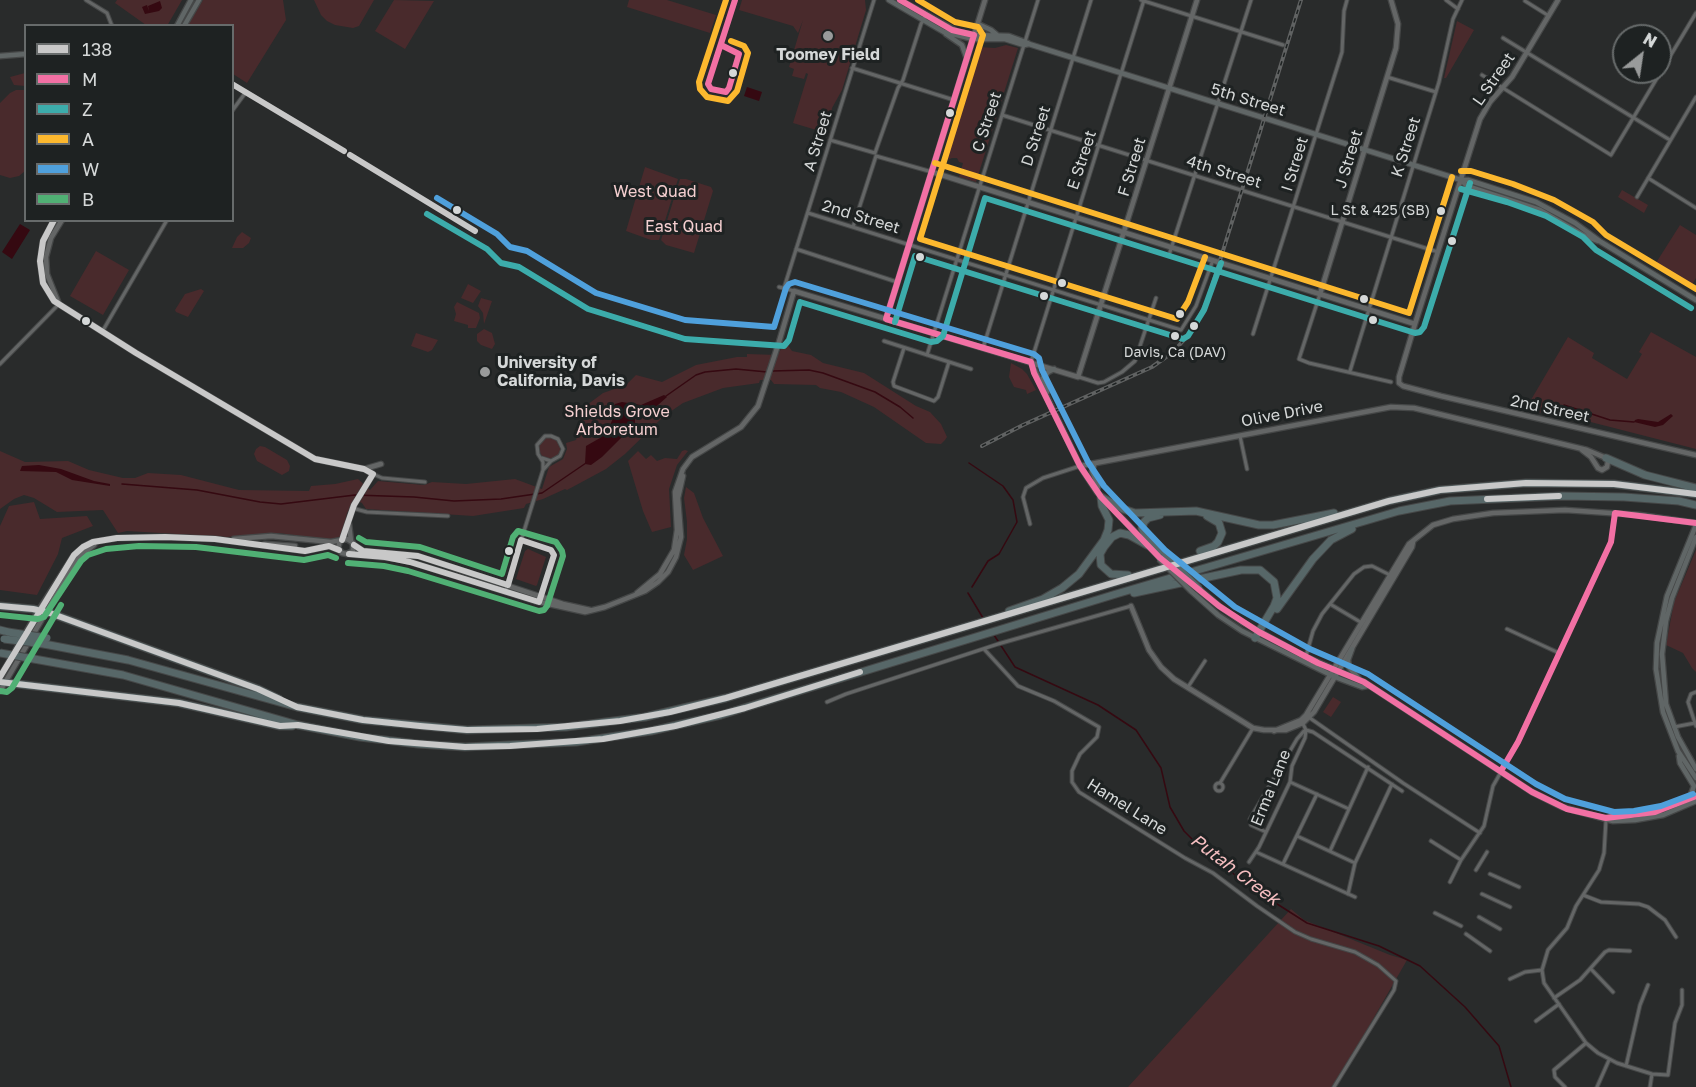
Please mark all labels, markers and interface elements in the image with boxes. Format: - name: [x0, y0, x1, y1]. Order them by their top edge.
- legend: [24, 24, 234, 222]
- north arrow: [1612, 24, 1672, 84]
- text: N: [1640, 28, 1660, 52]
- marker: Toomey Field: [821, 29, 835, 43]
- text: 138: [82, 38, 112, 60]
- place label: Toomey Field: [776, 45, 880, 65]
- street label: L Street: [1469, 49, 1519, 109]
- unlabelled marker: [727, 67, 739, 79]
- text: M: [82, 68, 97, 90]
- street label: 5th Street: [1208, 80, 1288, 120]
- street label: C Street: [968, 89, 1006, 155]
- text: Z: [82, 98, 93, 120]
- street label: D Street: [1017, 103, 1055, 169]
- unlabelled marker: [944, 107, 956, 119]
- street label: A Street: [800, 109, 836, 173]
- street label: K Street: [1387, 114, 1425, 180]
- street label: J Street: [1331, 127, 1367, 191]
- text: A: [82, 128, 94, 150]
- street label: E Street: [1063, 128, 1101, 192]
- street label: I Street: [1278, 134, 1312, 194]
- street label: F Street: [1114, 135, 1150, 199]
- street label: 4th Street: [1184, 152, 1264, 192]
- text: W: [82, 158, 99, 180]
- park label: West Quad: [613, 182, 697, 202]
- text: B: [82, 188, 94, 210]
- street label: 2nd Street: [820, 196, 902, 238]
- place label: L St & 425 (SB): [1331, 203, 1430, 219]
- unlabelled marker: [451, 204, 463, 216]
- marker: L St & 425 (SB): [1435, 205, 1447, 217]
- park label: East Quad: [645, 217, 723, 237]
- unlabelled marker: [1446, 235, 1458, 247]
- unlabelled marker: [914, 251, 926, 263]
- unlabelled marker: [1056, 277, 1068, 289]
- unlabelled marker: [1038, 290, 1050, 302]
- unlabelled marker: [1358, 293, 1370, 305]
- unlabelled marker: [1174, 308, 1186, 320]
- unlabelled marker: [1367, 314, 1379, 326]
- unlabelled marker: [80, 315, 92, 327]
- unlabelled marker: [1188, 320, 1200, 332]
- marker: Davis, Ca (DAV): [1169, 330, 1181, 342]
- place label: Davis, Ca (DAV): [1124, 345, 1226, 361]
- place label: University of California, Davis: [497, 353, 625, 391]
- marker: University of California, Davis: [478, 365, 492, 379]
- street label: 2nd Street: [1509, 391, 1591, 427]
- street label: Olive Drive: [1240, 397, 1324, 431]
- park label: Shields Grove Arboretum: [564, 402, 670, 440]
- unlabelled marker: [503, 545, 515, 557]
- street label: Erma Lane: [1247, 747, 1295, 829]
- street label: Hamel Lane: [1083, 775, 1171, 839]
- water label: Putah Creek: [1186, 830, 1284, 910]

